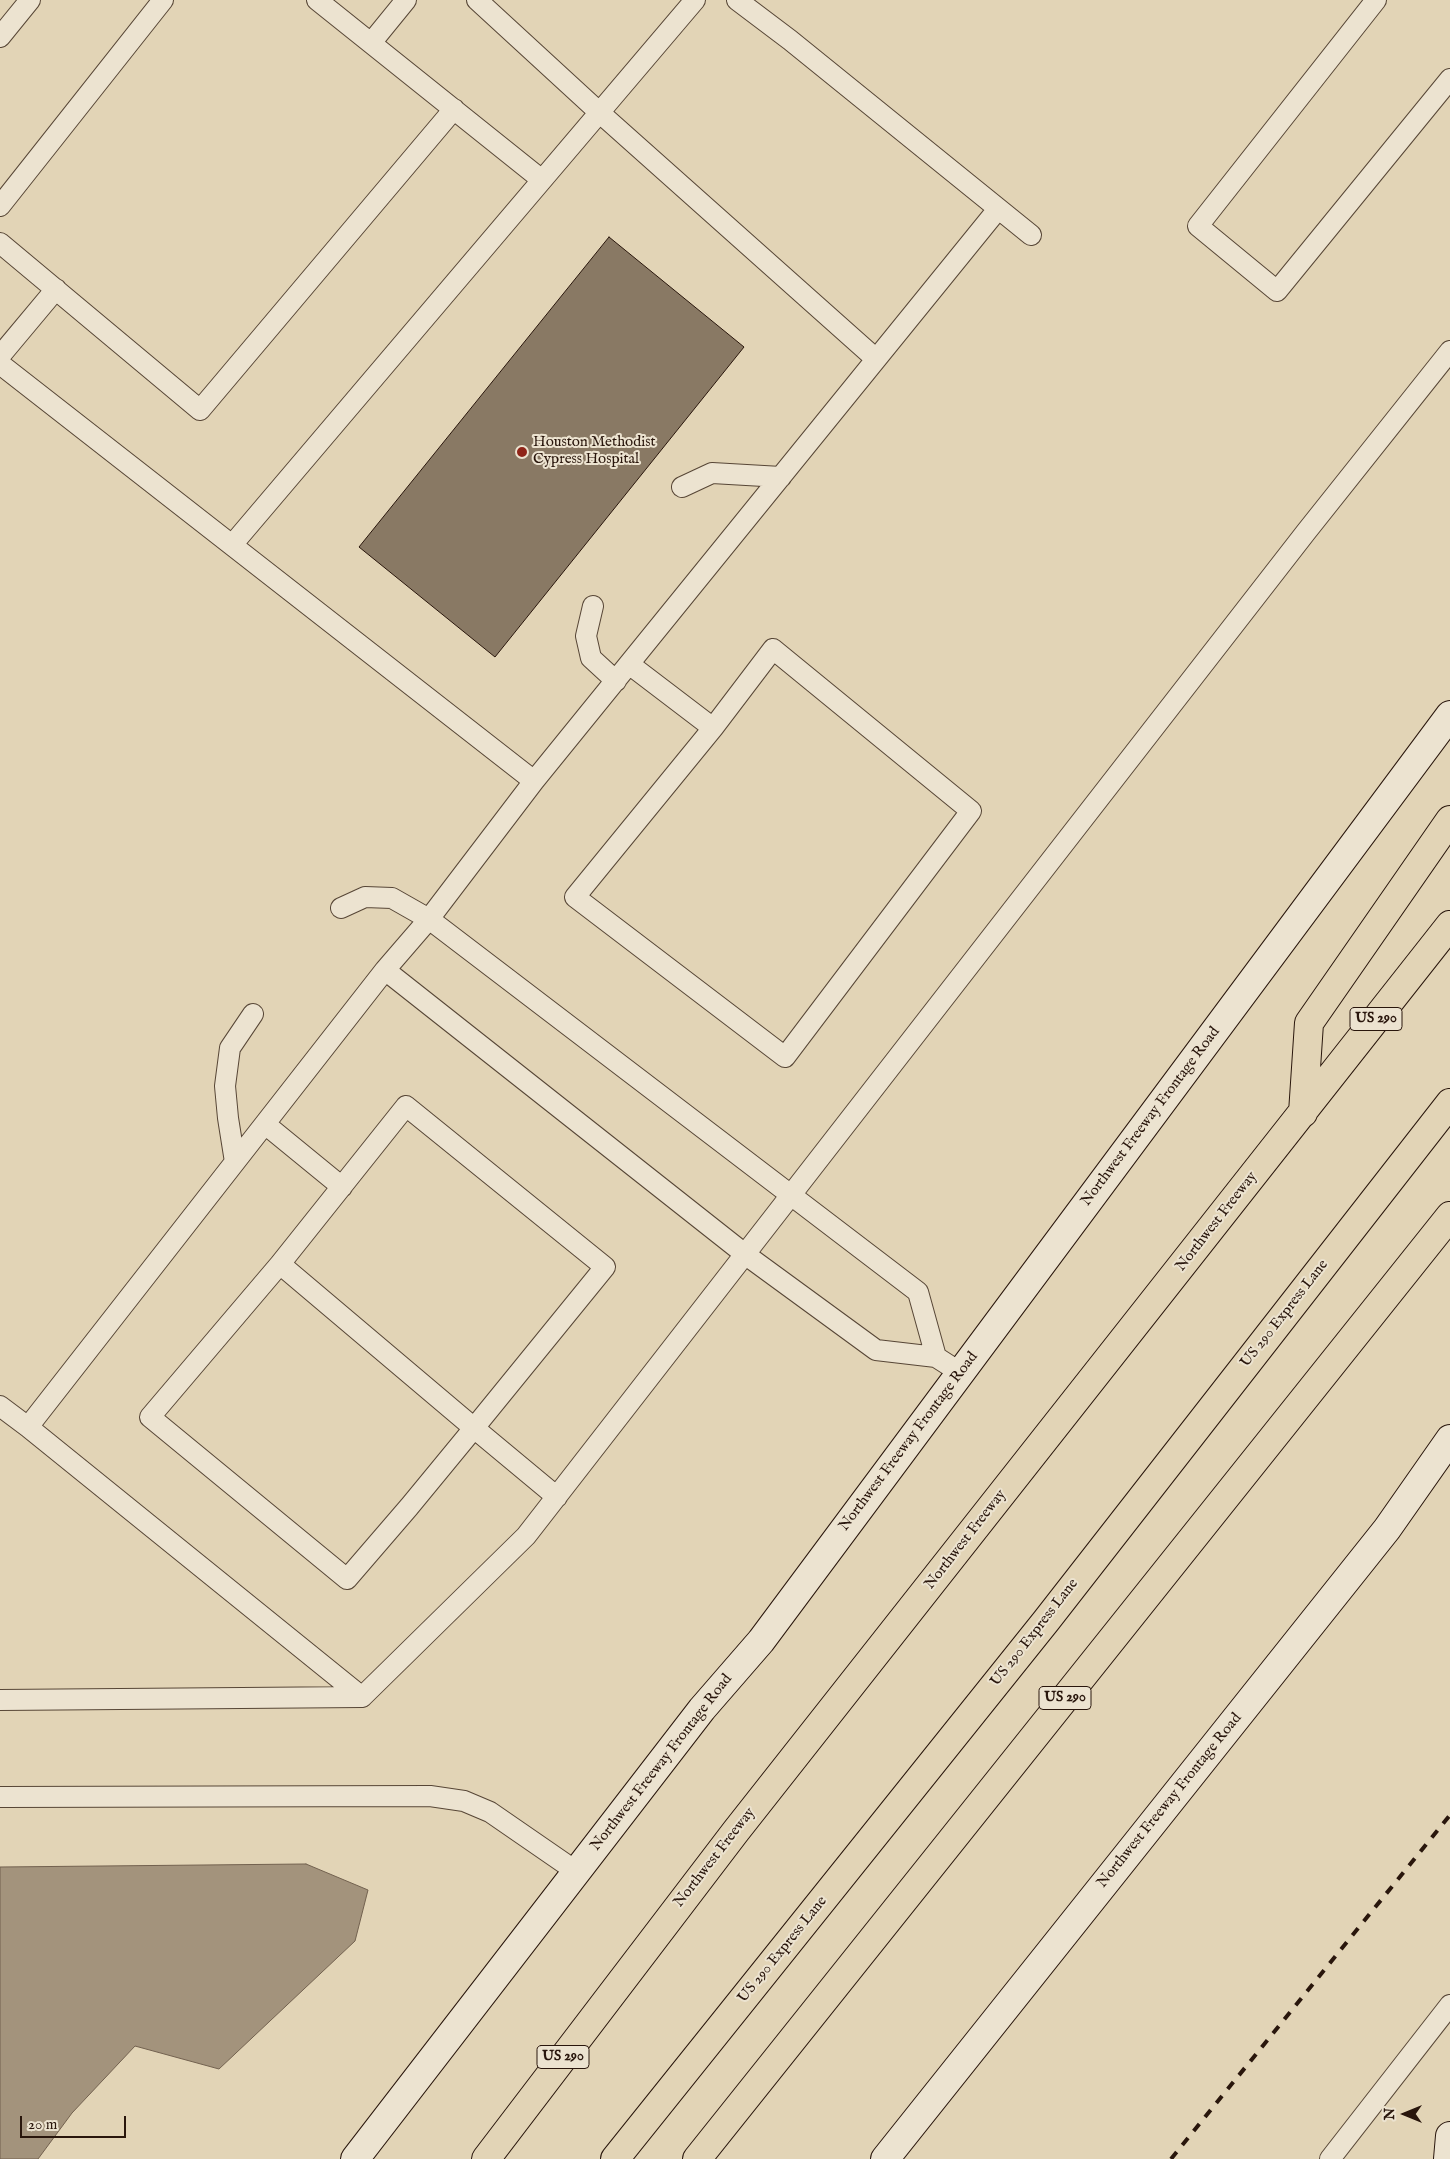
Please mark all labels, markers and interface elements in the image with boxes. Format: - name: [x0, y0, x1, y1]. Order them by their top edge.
- place label: Houston Methodist Cypress Hospital: [533, 434, 656, 469]
- marker: Houston Methodist Cypress Hospital: [515, 445, 529, 459]
- road number: US 290: [1350, 1008, 1402, 1030]
- street label: Northwest Freeway Frontage Road: [1078, 1024, 1224, 1210]
- street label: Northwest Freeway: [1172, 1169, 1262, 1275]
- street label: US 290 Express Lane: [1237, 1257, 1333, 1371]
- street label: Northwest Freeway Frontage Road: [836, 1349, 982, 1535]
- street label: Northwest Freeway: [921, 1487, 1011, 1593]
- street label: US 290 Express Lane: [987, 1576, 1083, 1690]
- street label: Northwest Freeway Frontage Road: [587, 1671, 737, 1855]
- road number: US 290: [1039, 1686, 1091, 1710]
- street label: Northwest Freeway Frontage Road: [1094, 1710, 1246, 1892]
- street label: Northwest Freeway: [670, 1805, 760, 1911]
- street label: US 290 Express Lane: [735, 1893, 831, 2007]
- road number: US 290: [537, 2045, 589, 2068]
- north arrow: [1380, 2089, 1430, 2139]
- scale bar: [22, 2106, 129, 2138]
- text: N: [1381, 2108, 1399, 2120]
- text: 20 m: [28, 2115, 57, 2134]

